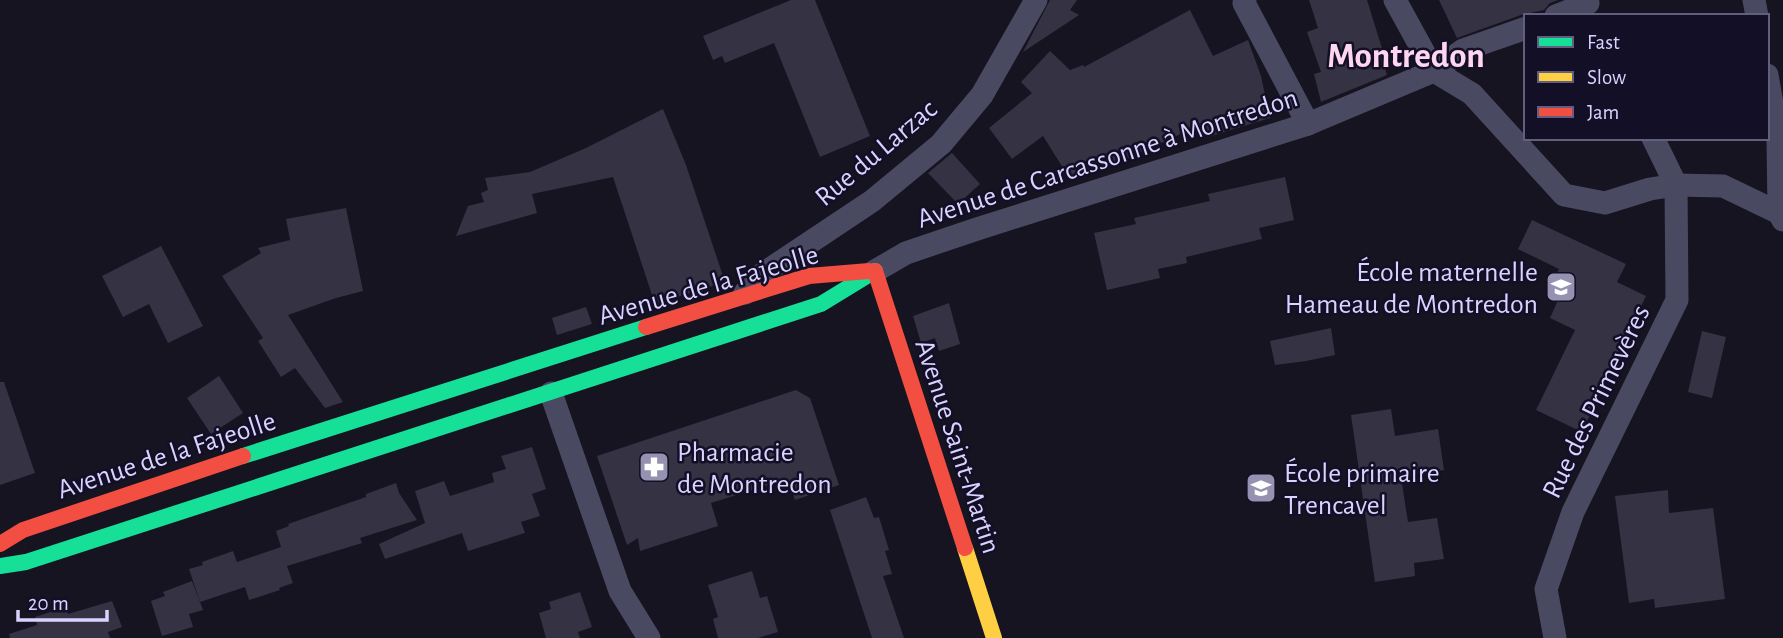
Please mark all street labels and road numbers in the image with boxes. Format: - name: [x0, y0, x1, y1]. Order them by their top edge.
- street label: Avenue de Carcassonne à Montredon: [914, 84, 1301, 234]
- street label: Rue du Larzac: [810, 95, 942, 212]
- street label: Avenue de la Fajeolle: [595, 241, 822, 331]
- street label: Rue des Primevères: [1538, 301, 1656, 503]
- street label: Avenue Saint-Martin: [909, 336, 1005, 557]
- street label: Avenue de la Fajeolle: [54, 407, 279, 504]

